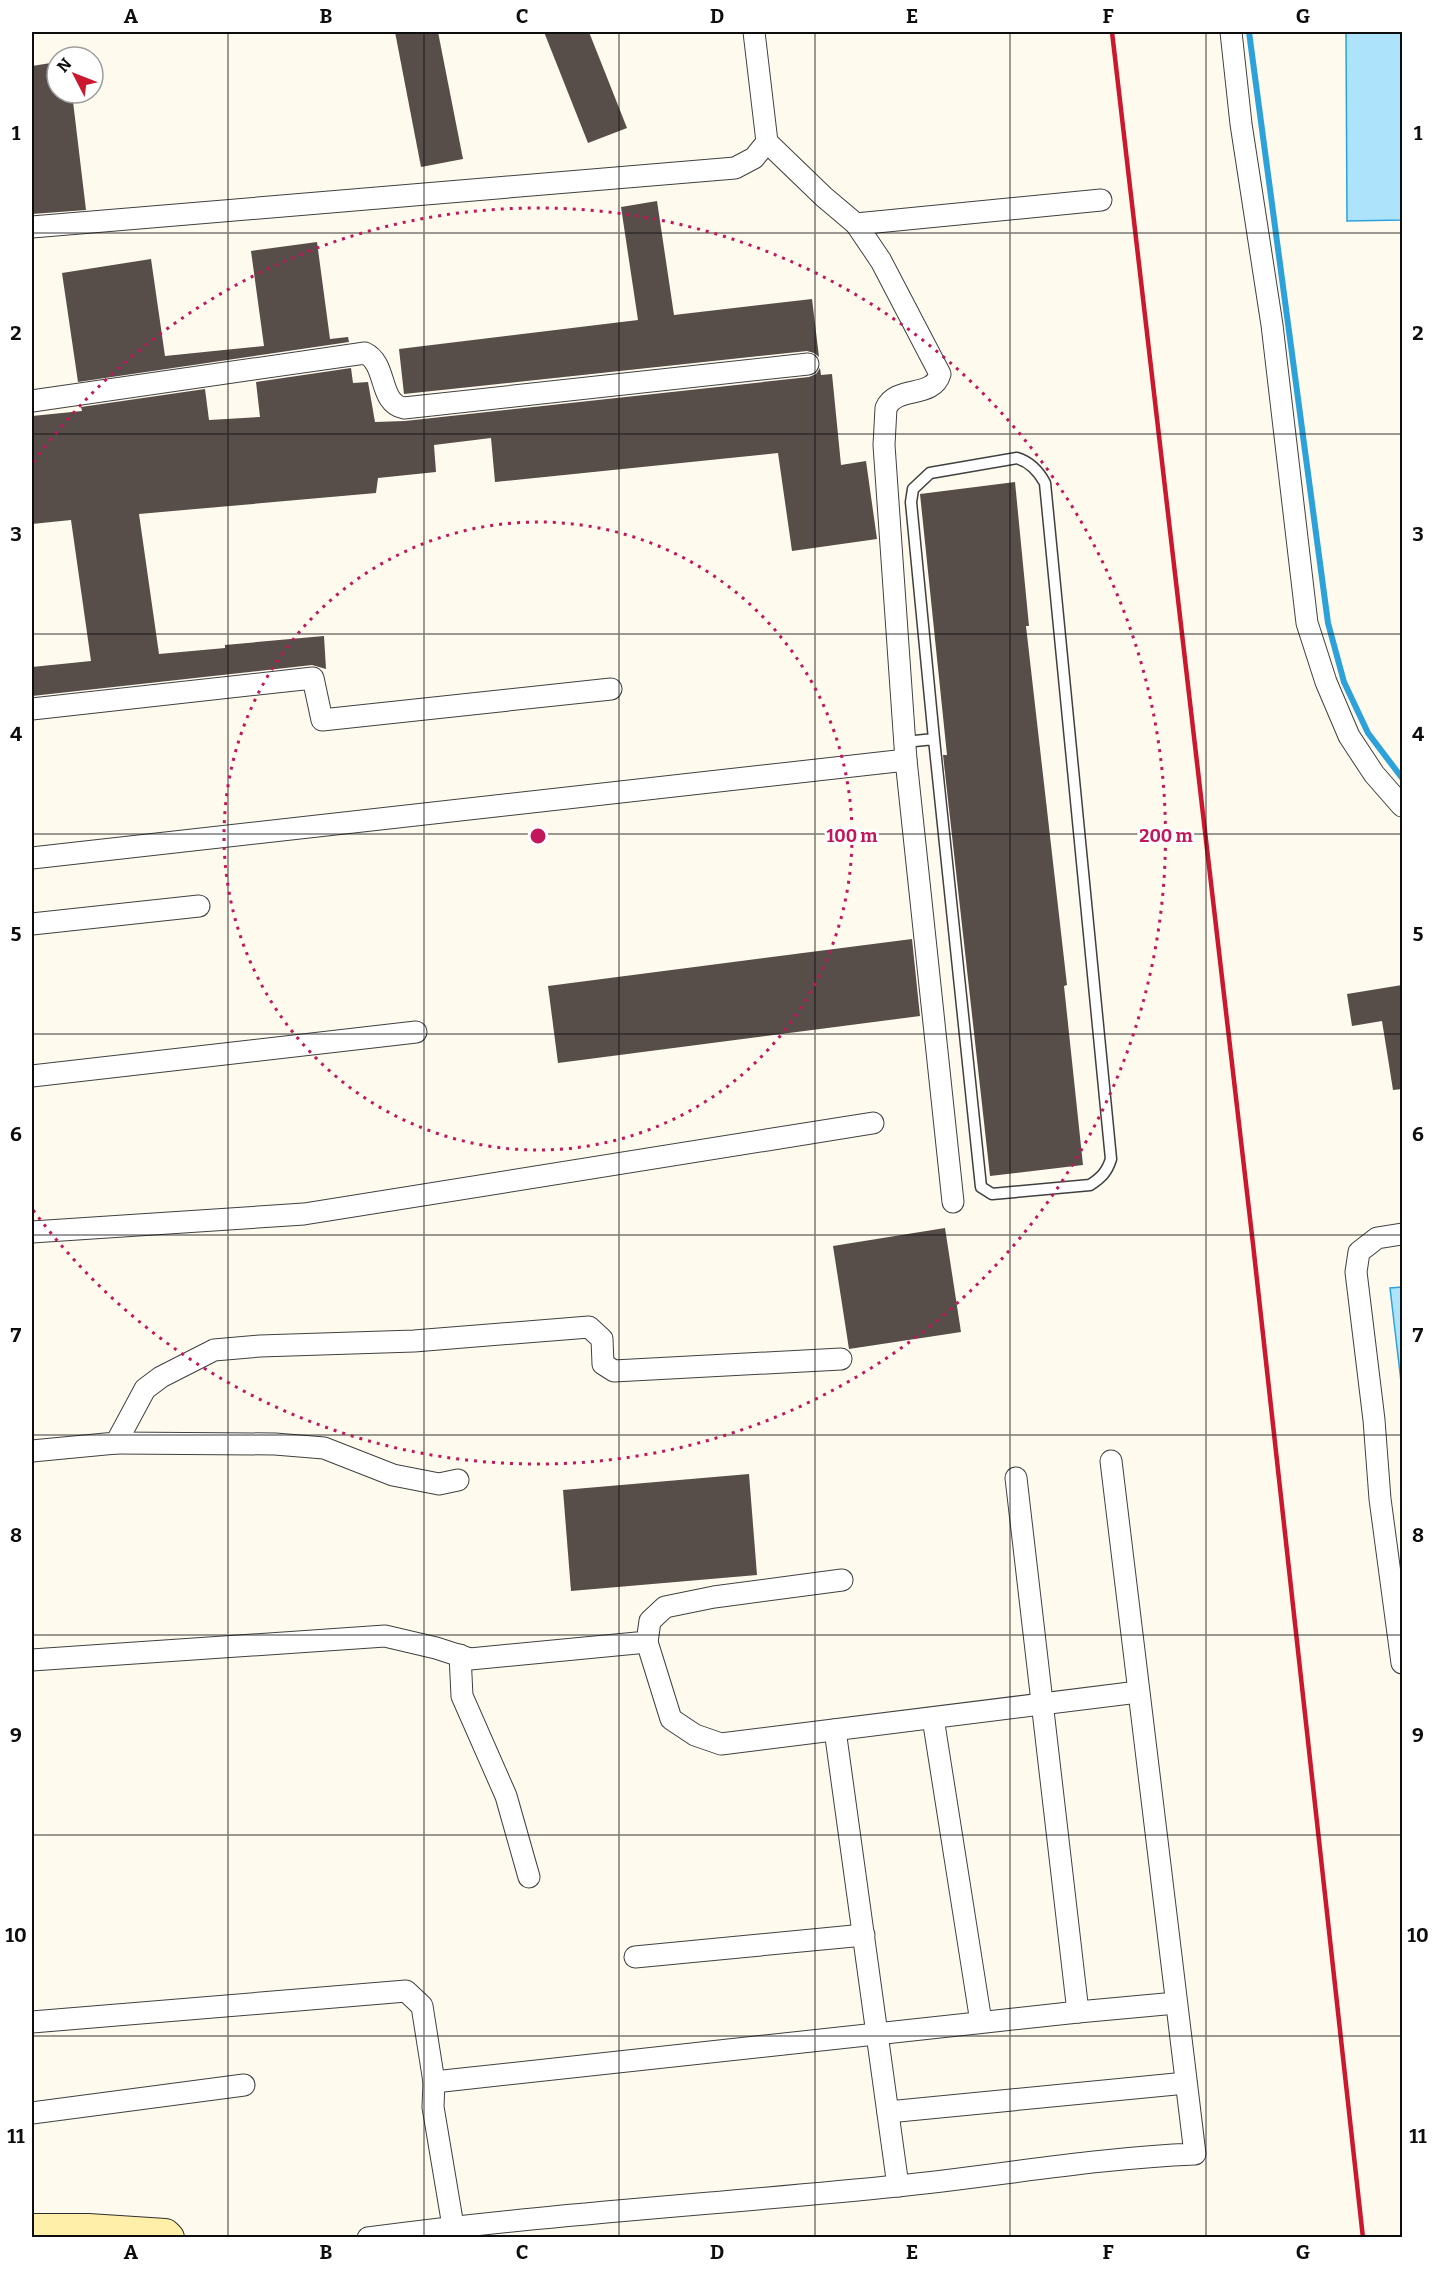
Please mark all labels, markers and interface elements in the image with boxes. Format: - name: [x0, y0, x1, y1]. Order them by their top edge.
- text: A: [124, 4, 139, 28]
- text: B: [320, 4, 333, 28]
- text: C: [516, 4, 528, 28]
- text: D: [710, 4, 724, 28]
- text: E: [906, 4, 918, 28]
- text: F: [1102, 4, 1114, 28]
- text: G: [1296, 4, 1310, 28]
- north arrow: [45, 45, 105, 105]
- text: N: [53, 54, 75, 76]
- text: 1: [12, 121, 21, 145]
- text: 1: [1414, 121, 1423, 145]
- text: 2: [10, 321, 22, 345]
- text: 2: [1412, 321, 1424, 345]
- text: 3: [10, 522, 22, 546]
- text: 3: [1412, 522, 1424, 546]
- text: 4: [10, 722, 22, 746]
- text: 4: [1412, 722, 1424, 746]
- text: 100 m: [826, 825, 878, 847]
- text: 200 m: [1139, 825, 1193, 847]
- centre of rings: [528, 826, 548, 846]
- text: 5: [11, 922, 22, 946]
- text: 5: [1413, 922, 1424, 946]
- text: 6: [10, 1122, 22, 1146]
- text: 6: [1412, 1122, 1424, 1146]
- text: 7: [11, 1323, 22, 1347]
- text: 7: [1413, 1323, 1424, 1347]
- text: 8: [10, 1523, 22, 1547]
- text: 8: [1412, 1523, 1424, 1547]
- text: 9: [10, 1723, 22, 1747]
- text: 9: [1412, 1723, 1424, 1747]
- text: 10: [5, 1923, 27, 1947]
- text: 10: [1407, 1923, 1429, 1947]
- text: 11: [7, 2124, 25, 2148]
- text: 11: [1409, 2124, 1427, 2148]
- text: A: [124, 2240, 139, 2264]
- text: B: [320, 2240, 333, 2264]
- text: C: [516, 2240, 528, 2264]
- text: D: [710, 2240, 724, 2264]
- text: E: [906, 2240, 918, 2264]
- text: F: [1102, 2240, 1114, 2264]
- text: G: [1296, 2240, 1310, 2264]

